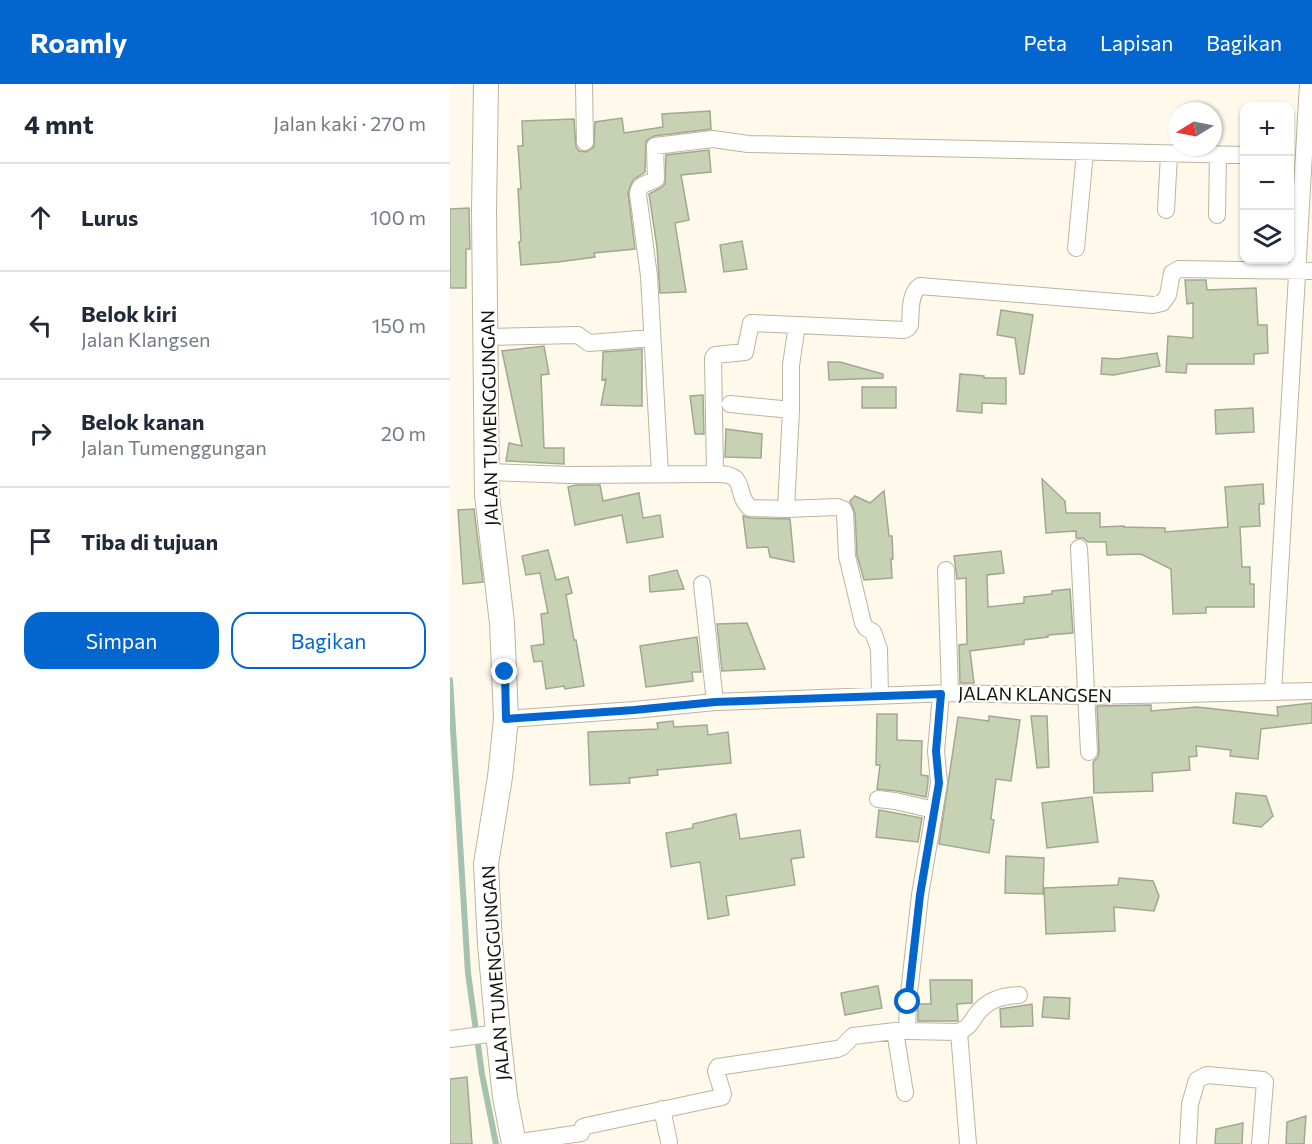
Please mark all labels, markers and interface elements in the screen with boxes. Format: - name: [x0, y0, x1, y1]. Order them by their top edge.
- text: Roamly: [30, 25, 127, 59]
- text: Peta: [1024, 30, 1067, 55]
- text: Lapisan: [1100, 30, 1173, 55]
- text: Bagikan: [1206, 30, 1282, 55]
- north arrow: [1168, 102, 1222, 156]
- map controls: [1240, 102, 1294, 264]
- button: +: [1240, 102, 1294, 156]
- text: 4 mnt: [24, 108, 94, 139]
- text: Jalan kaki · 270 m: [273, 111, 426, 135]
- button: −: [1240, 156, 1294, 210]
- icon: ahead: [24, 201, 57, 234]
- text: Lurus: [81, 204, 138, 231]
- text: 100 m: [370, 205, 426, 229]
- button: layers: [1240, 210, 1294, 264]
- text: Belok kiri: [81, 300, 177, 327]
- icon: left: [24, 309, 57, 342]
- street label: JALAN TUMENGGUNGAN: [476, 310, 502, 526]
- text: 150 m: [372, 313, 426, 337]
- text: Jalan Klangsen: [81, 327, 210, 351]
- text: Belok kanan: [81, 408, 204, 435]
- icon: right: [24, 417, 57, 450]
- text: 20 m: [381, 421, 426, 445]
- text: Jalan Tumenggungan: [81, 435, 267, 459]
- icon: arrive: [24, 525, 57, 558]
- text: Tiba di tujuan: [81, 528, 218, 555]
- button: Simpan: [24, 612, 219, 669]
- button: Bagikan: [231, 612, 426, 669]
- route end: [491, 658, 517, 684]
- street label: JALAN KLANGSEN: [958, 682, 1112, 706]
- street label: JALAN TUMENGGUNGAN: [477, 865, 513, 1081]
- route start: [894, 988, 920, 1014]

